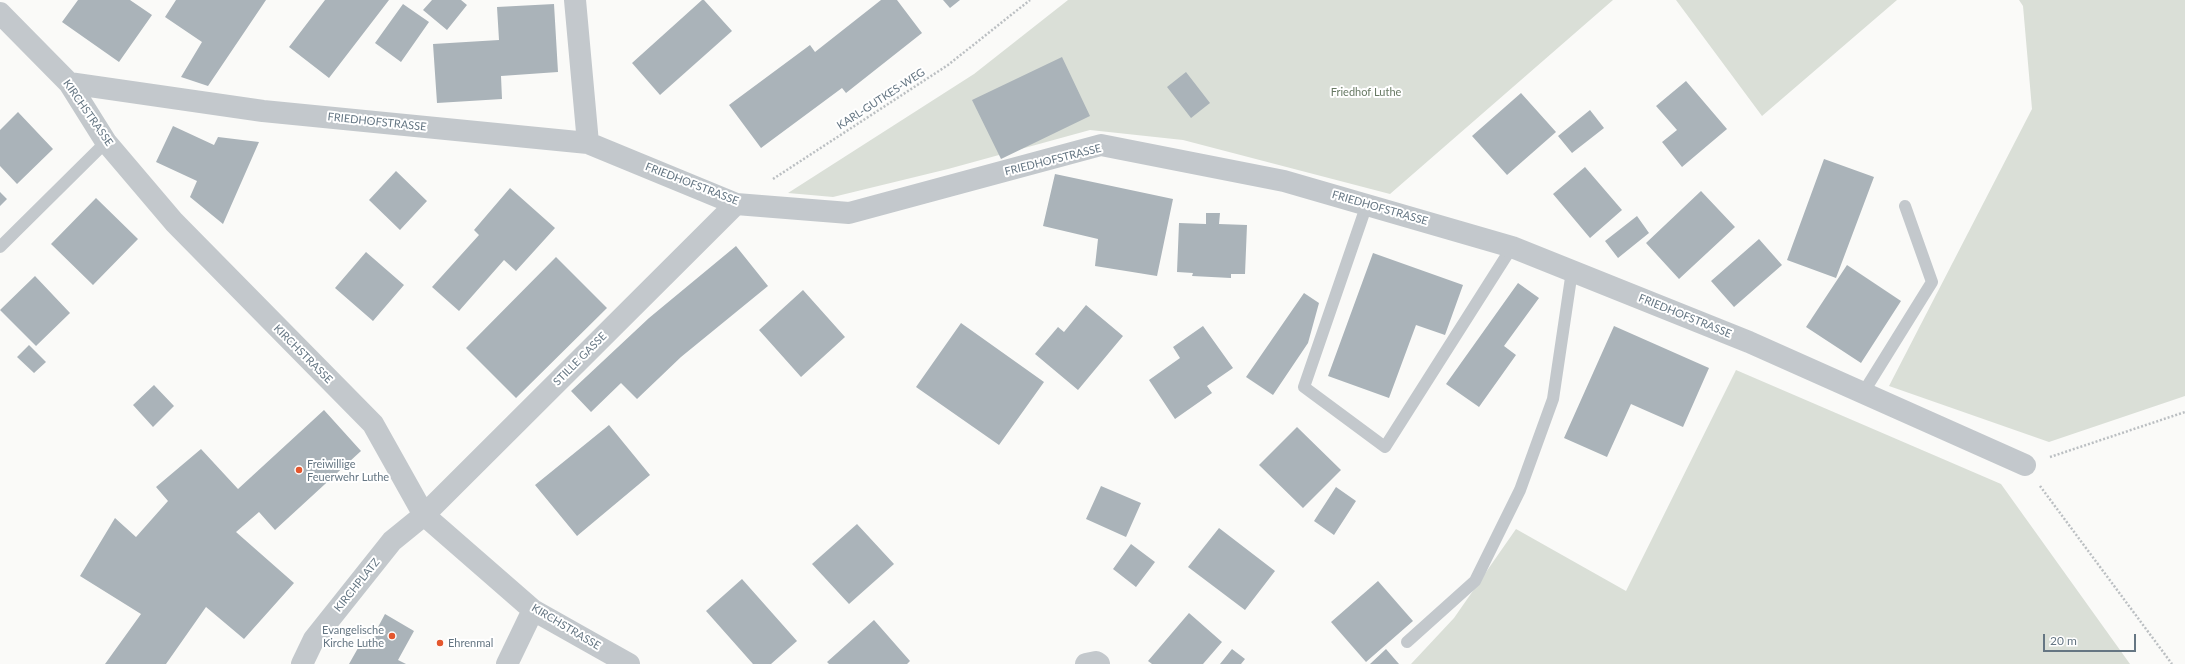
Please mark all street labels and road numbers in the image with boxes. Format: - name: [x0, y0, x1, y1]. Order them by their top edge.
- street label: KARL-GUTKES-WEG: [834, 66, 928, 132]
- street label: KIRCHSTRASSE: [60, 77, 116, 149]
- street label: FRIEDHOFSTRASSE: [327, 110, 427, 134]
- street label: FRIEDHOFSTRASSE: [1003, 142, 1103, 178]
- street label: FRIEDHOFSTRASSE: [643, 160, 741, 208]
- street label: FRIEDHOFSTRASSE: [1330, 188, 1430, 228]
- street label: FRIEDHOFSTRASSE: [1637, 291, 1733, 341]
- street label: KIRCHSTRASSE: [271, 322, 335, 386]
- street label: STILLE GASSE: [551, 330, 609, 388]
- street label: KIRCHPLATZ: [331, 556, 383, 614]
- street label: KIRCHSTRASSE: [529, 601, 603, 653]

